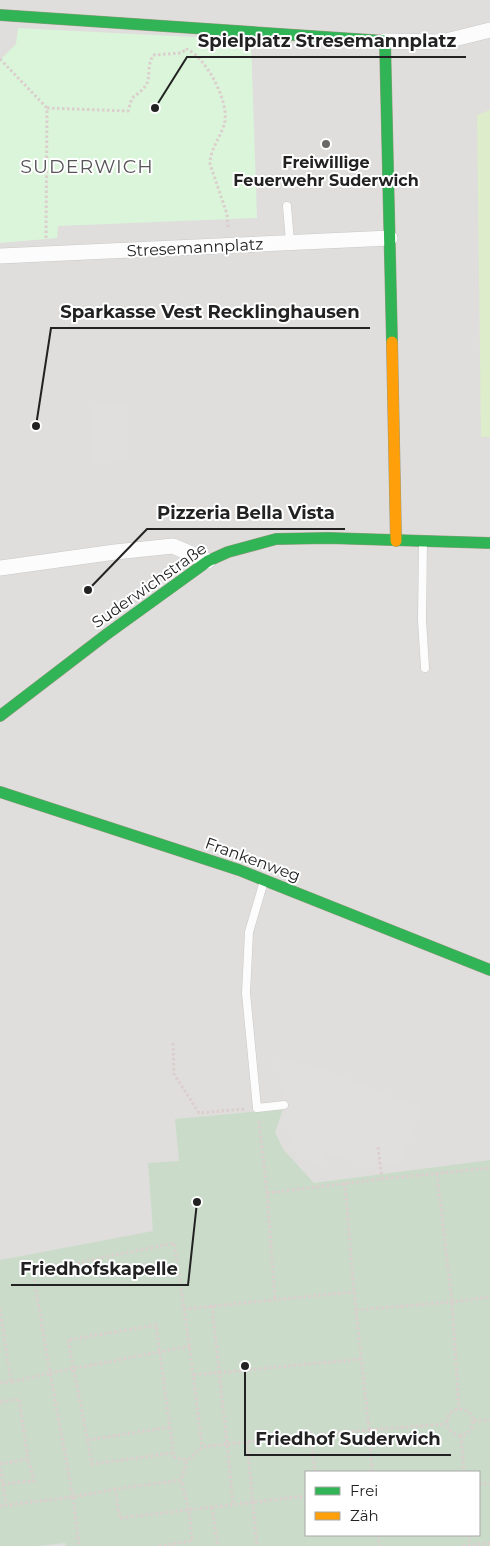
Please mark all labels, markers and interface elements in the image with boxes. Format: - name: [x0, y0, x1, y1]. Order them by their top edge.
- callout: Spielplatz Stresemannplatz: [187, 24, 466, 57]
- text: Spielplatz Stresemannplatz: [198, 30, 456, 52]
- marker: Freiwillige Feuerwehr Suderwich: [320, 138, 332, 150]
- place label: Freiwillige Feuerwehr Suderwich: [233, 153, 419, 190]
- district label: SUDERWICH: [20, 155, 154, 178]
- street label: Stresemannplatz: [126, 234, 264, 261]
- callout: Sparkasse Vest Recklinghausen: [51, 295, 370, 328]
- text: Sparkasse Vest Recklinghausen: [60, 301, 360, 323]
- callout: Pizzeria Bella Vista: [147, 496, 345, 529]
- text: Pizzeria Bella Vista: [157, 502, 335, 524]
- street label: Suderwichstraße: [88, 539, 210, 632]
- street label: Frankenweg: [203, 833, 303, 885]
- callout: Friedhofskapelle: [11, 1252, 188, 1285]
- text: Friedhofskapelle: [20, 1258, 178, 1280]
- callout: Friedhof Suderwich: [245, 1422, 451, 1455]
- text: Friedhof Suderwich: [255, 1428, 441, 1450]
- legend: [305, 1471, 480, 1536]
- text: Frei: [350, 1481, 378, 1500]
- text: Zäh: [350, 1506, 379, 1525]

